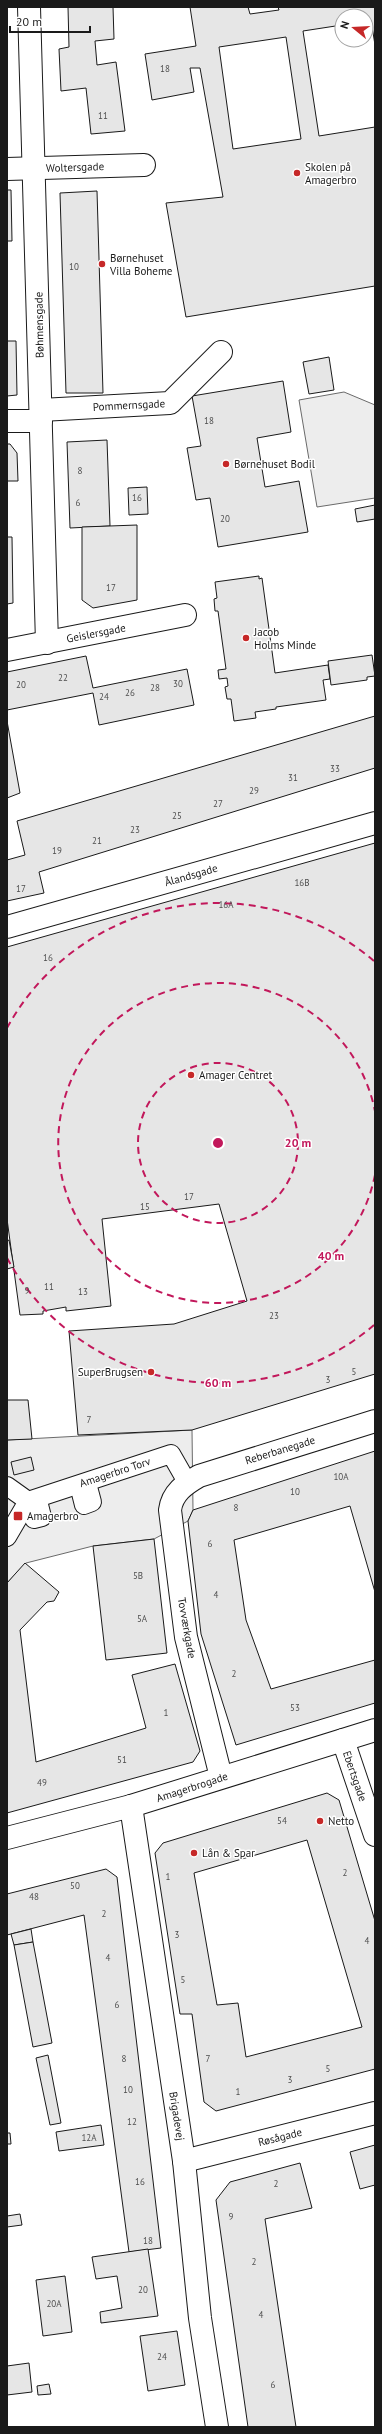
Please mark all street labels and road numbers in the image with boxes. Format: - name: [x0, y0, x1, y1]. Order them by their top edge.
- street label: Woltersgade: [46, 159, 105, 175]
- street label: Bøhmensgade: [31, 291, 47, 358]
- street label: Pommernsgade: [93, 396, 166, 414]
- street label: Geislersgade: [65, 620, 127, 646]
- street label: Ålandsgade: [163, 861, 220, 889]
- street label: Reberbanegade: [243, 1433, 317, 1467]
- street label: Amagerbro Torv: [78, 1454, 153, 1490]
- street label: Tovværkgade: [175, 1596, 199, 1660]
- street label: Ebertsgade: [340, 1749, 370, 1804]
- street label: Amagerbrogade: [154, 1769, 230, 1805]
- street label: Brigadevej: [166, 2090, 188, 2142]
- street label: Røsågade: [257, 2125, 304, 2149]

